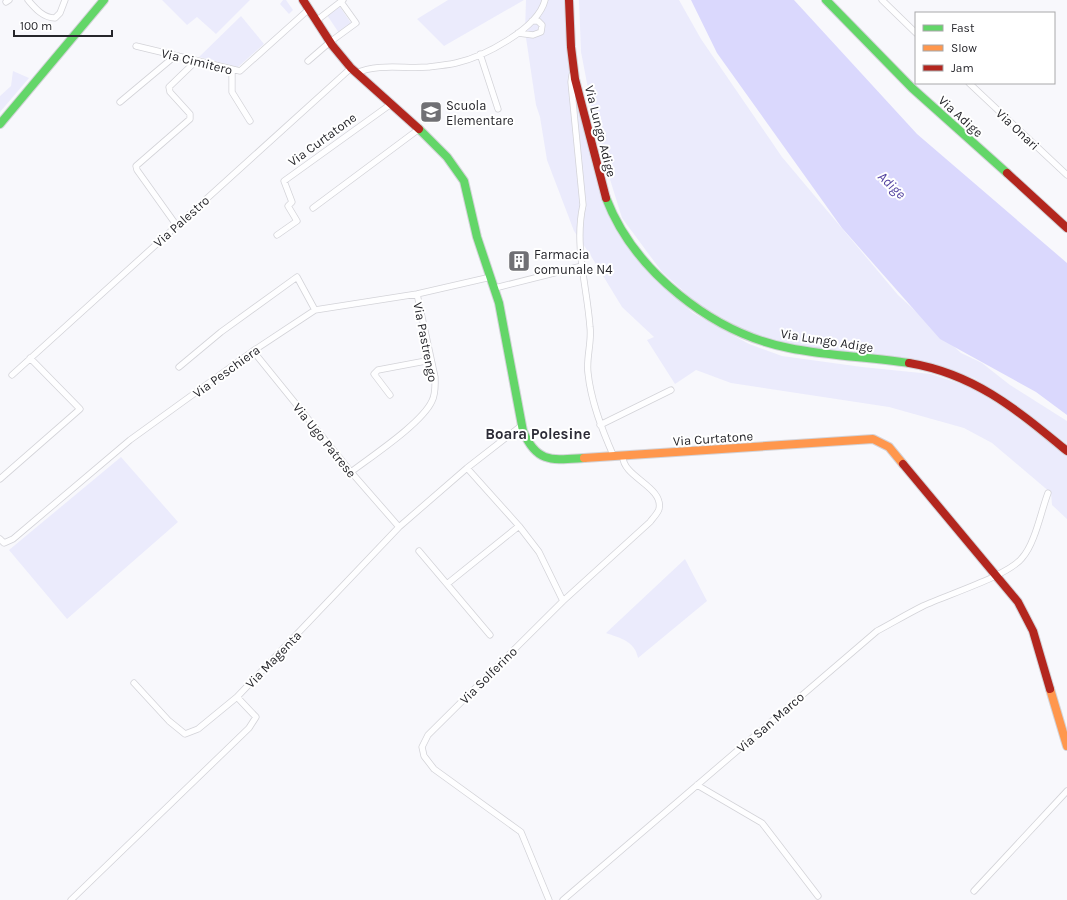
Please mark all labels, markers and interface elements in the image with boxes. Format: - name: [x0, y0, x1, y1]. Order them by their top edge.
- scale bar: [14, 12, 112, 38]
- legend: [915, 12, 1055, 84]
- text: 100 m: [20, 19, 52, 33]
- text: Fast: [951, 21, 975, 35]
- text: Slow: [951, 41, 977, 55]
- street label: Via Cimitero: [160, 45, 234, 78]
- text: Jam: [951, 61, 974, 75]
- street label: Via Lungo Adige: [582, 84, 619, 179]
- street label: Via Adige: [935, 93, 986, 140]
- place label: Scuola Elementare: [446, 98, 514, 128]
- school or university icon: Scuola Elementare: [418, 99, 444, 125]
- street label: Via Onari: [993, 106, 1042, 153]
- street label: Via Curtatone: [285, 109, 360, 169]
- water label: Adige: [874, 168, 909, 203]
- street label: Via Palestro: [150, 193, 212, 250]
- place label: Farmacia comunale N4: [534, 247, 612, 277]
- building icon: Farmacia comunale N4: [506, 248, 532, 274]
- street label: Via Pastrengo: [410, 301, 441, 383]
- street label: Via Lungo Adige: [779, 326, 875, 355]
- street label: Via Peschiera: [190, 342, 263, 401]
- street label: Via Ugo Patrese: [290, 400, 359, 481]
- district label: Boara Polesine: [485, 425, 591, 443]
- street label: Via Curtatone: [672, 428, 754, 449]
- street label: Via Magenta: [242, 628, 304, 691]
- street label: Via Solferino: [457, 644, 520, 707]
- street label: Via San Marco: [734, 689, 807, 756]

